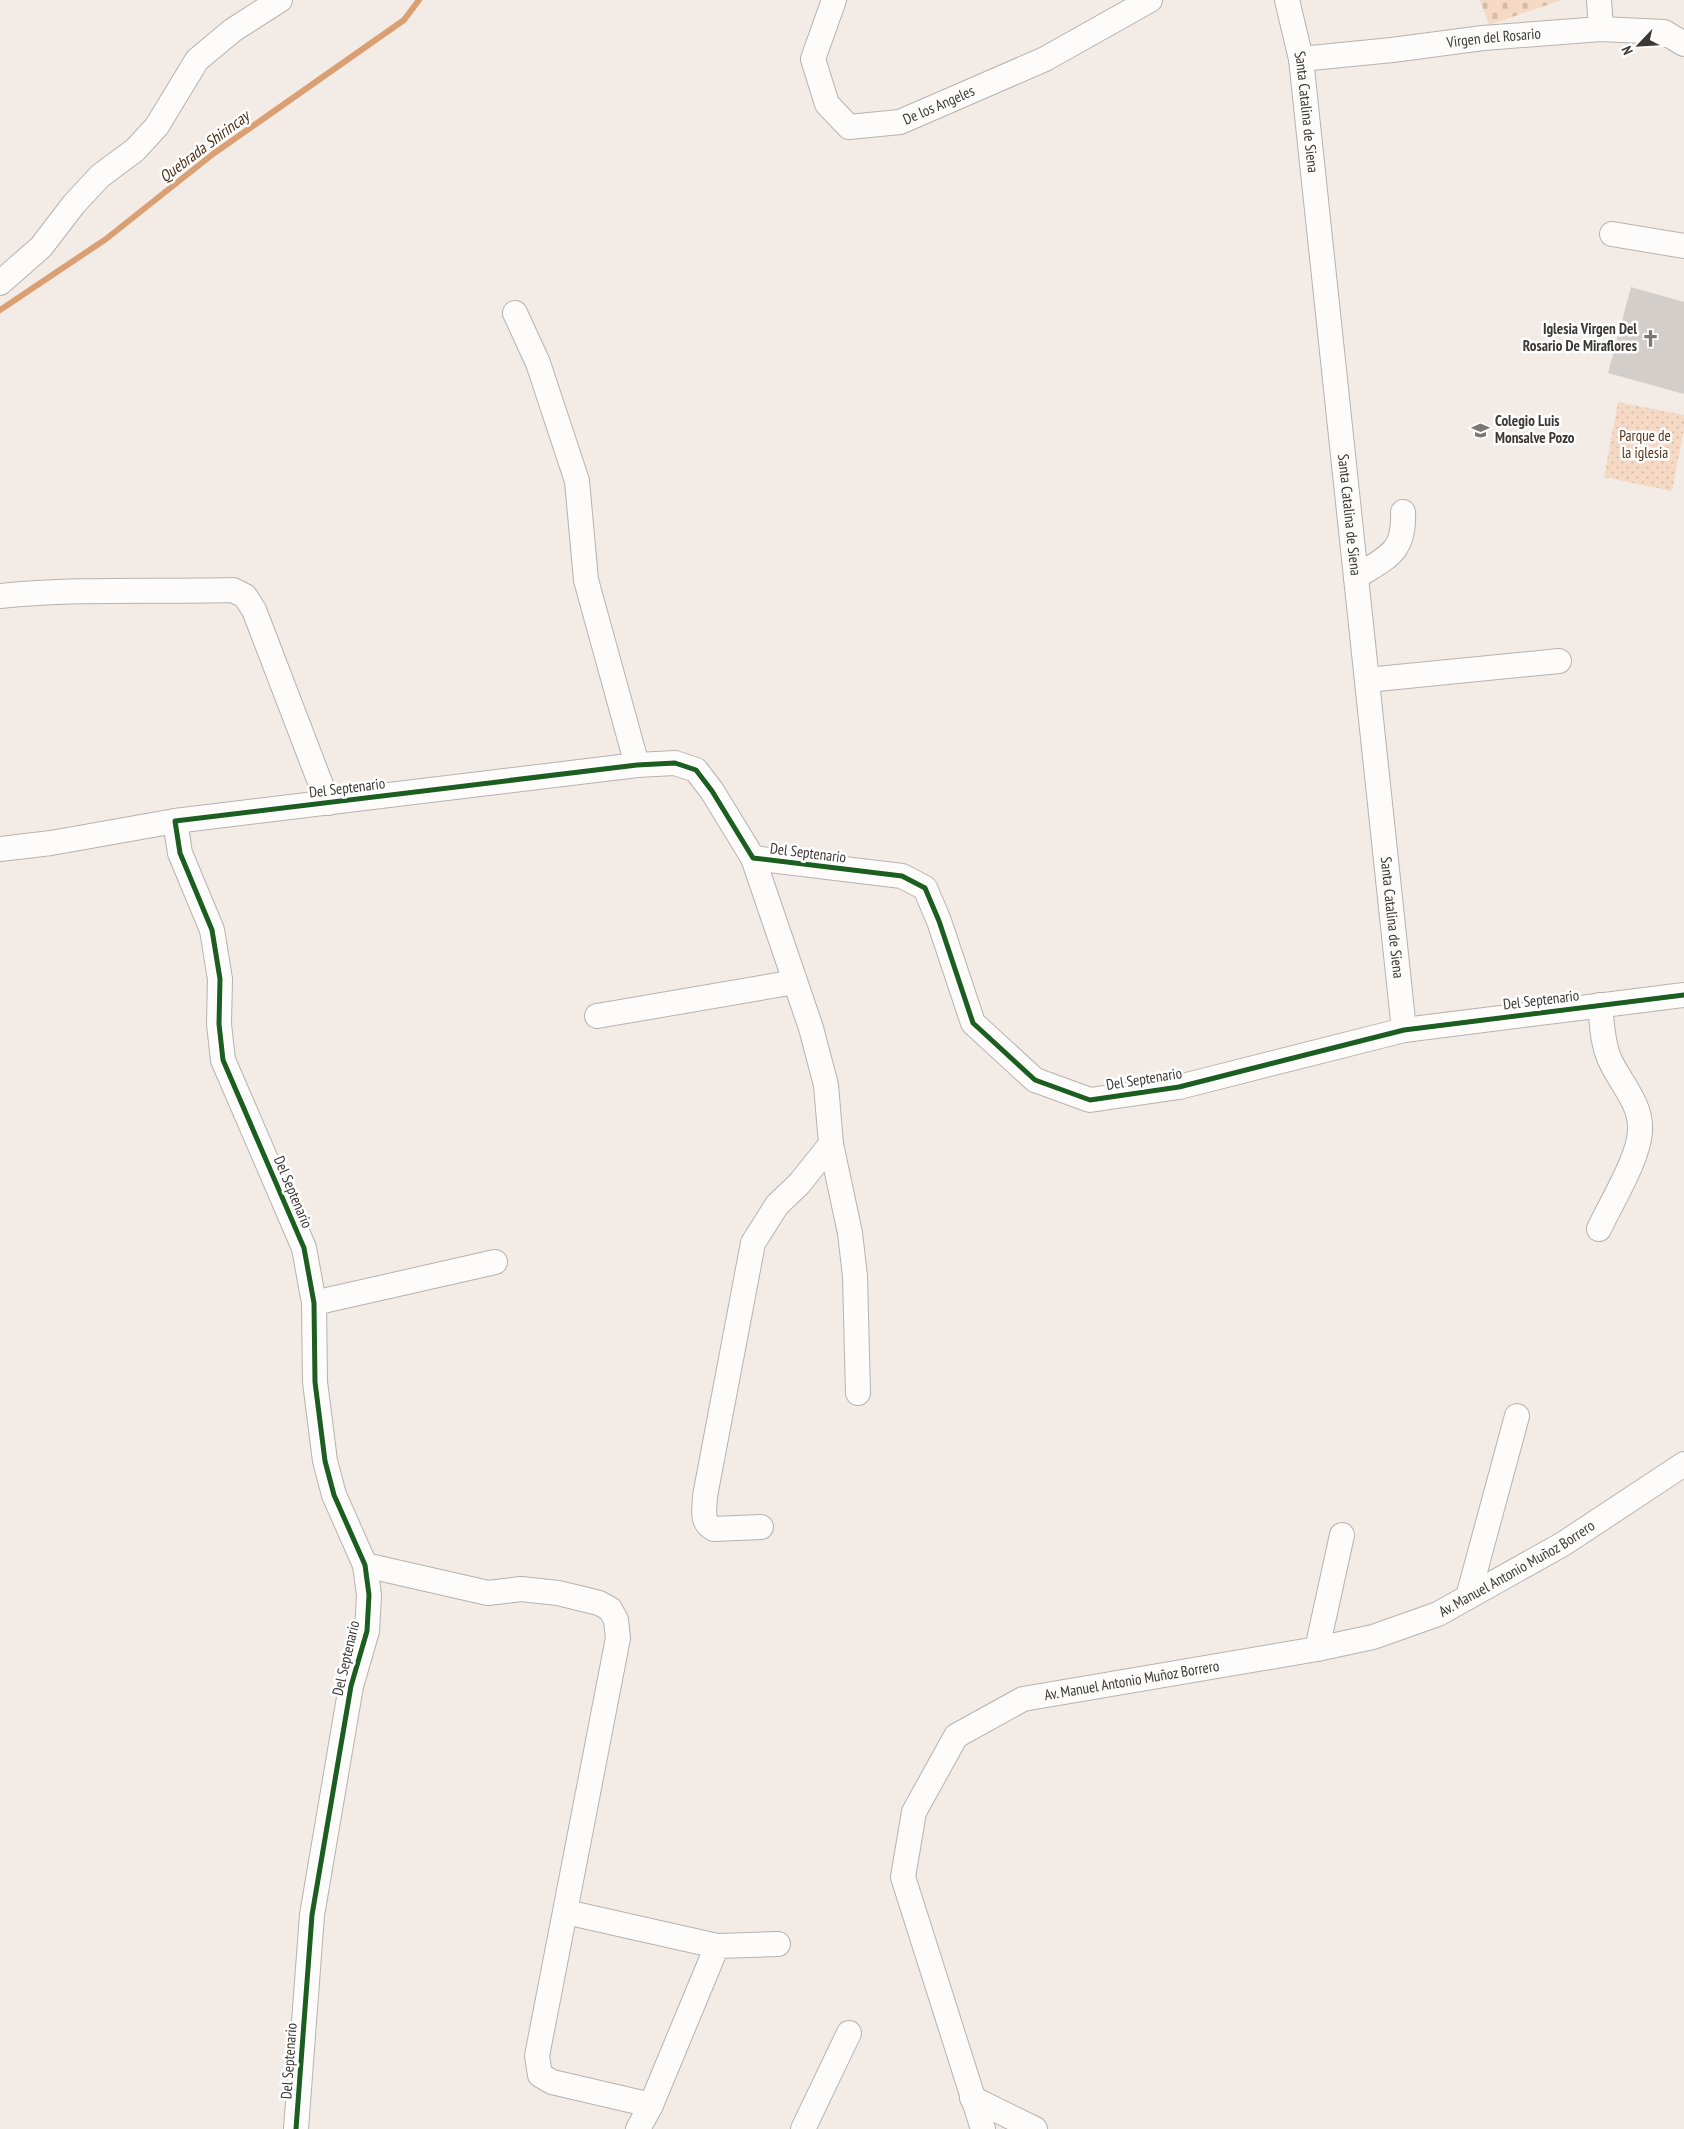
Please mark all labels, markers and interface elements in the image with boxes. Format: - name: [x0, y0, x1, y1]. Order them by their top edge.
- north arrow: [1614, 20, 1664, 70]
- street label: Virgen del Rosario: [1445, 24, 1541, 52]
- text: N: [1617, 43, 1637, 58]
- street label: Santa Catalina de Siena: [1290, 49, 1323, 174]
- street label: De los Angeles: [900, 81, 977, 129]
- water label: Quebrada Shirincay: [155, 105, 254, 186]
- place label: Iglesia Virgen Del Rosario De Miraflores: [1523, 319, 1637, 355]
- church icon: Iglesia Virgen Del Rosario De Miraflores: [1641, 328, 1661, 348]
- place label: Colegio Luis Monsalve Pozo: [1495, 411, 1575, 447]
- school or university icon: Colegio Luis Monsalve Pozo: [1471, 420, 1491, 440]
- park label: Parque de la iglesia: [1619, 426, 1671, 462]
- street label: Santa Catalina de Siena: [1334, 453, 1366, 577]
- street label: Del Septenario: [308, 773, 386, 802]
- street label: Del Septenario: [769, 838, 847, 867]
- street label: Santa Catalina de Siena: [1377, 856, 1408, 979]
- street label: Del Septenario: [1502, 985, 1580, 1014]
- street label: Del Septenario: [1105, 1063, 1183, 1094]
- street label: Del Septenario: [270, 1153, 317, 1231]
- street label: Av. Manuel Antonio Muñoz Borrero: [1435, 1516, 1598, 1621]
- street label: Del Septenario: [328, 1618, 363, 1697]
- street label: Av. Manuel Antonio Muñoz Borrero: [1043, 1656, 1221, 1704]
- street label: Del Septenario: [276, 2022, 301, 2100]

